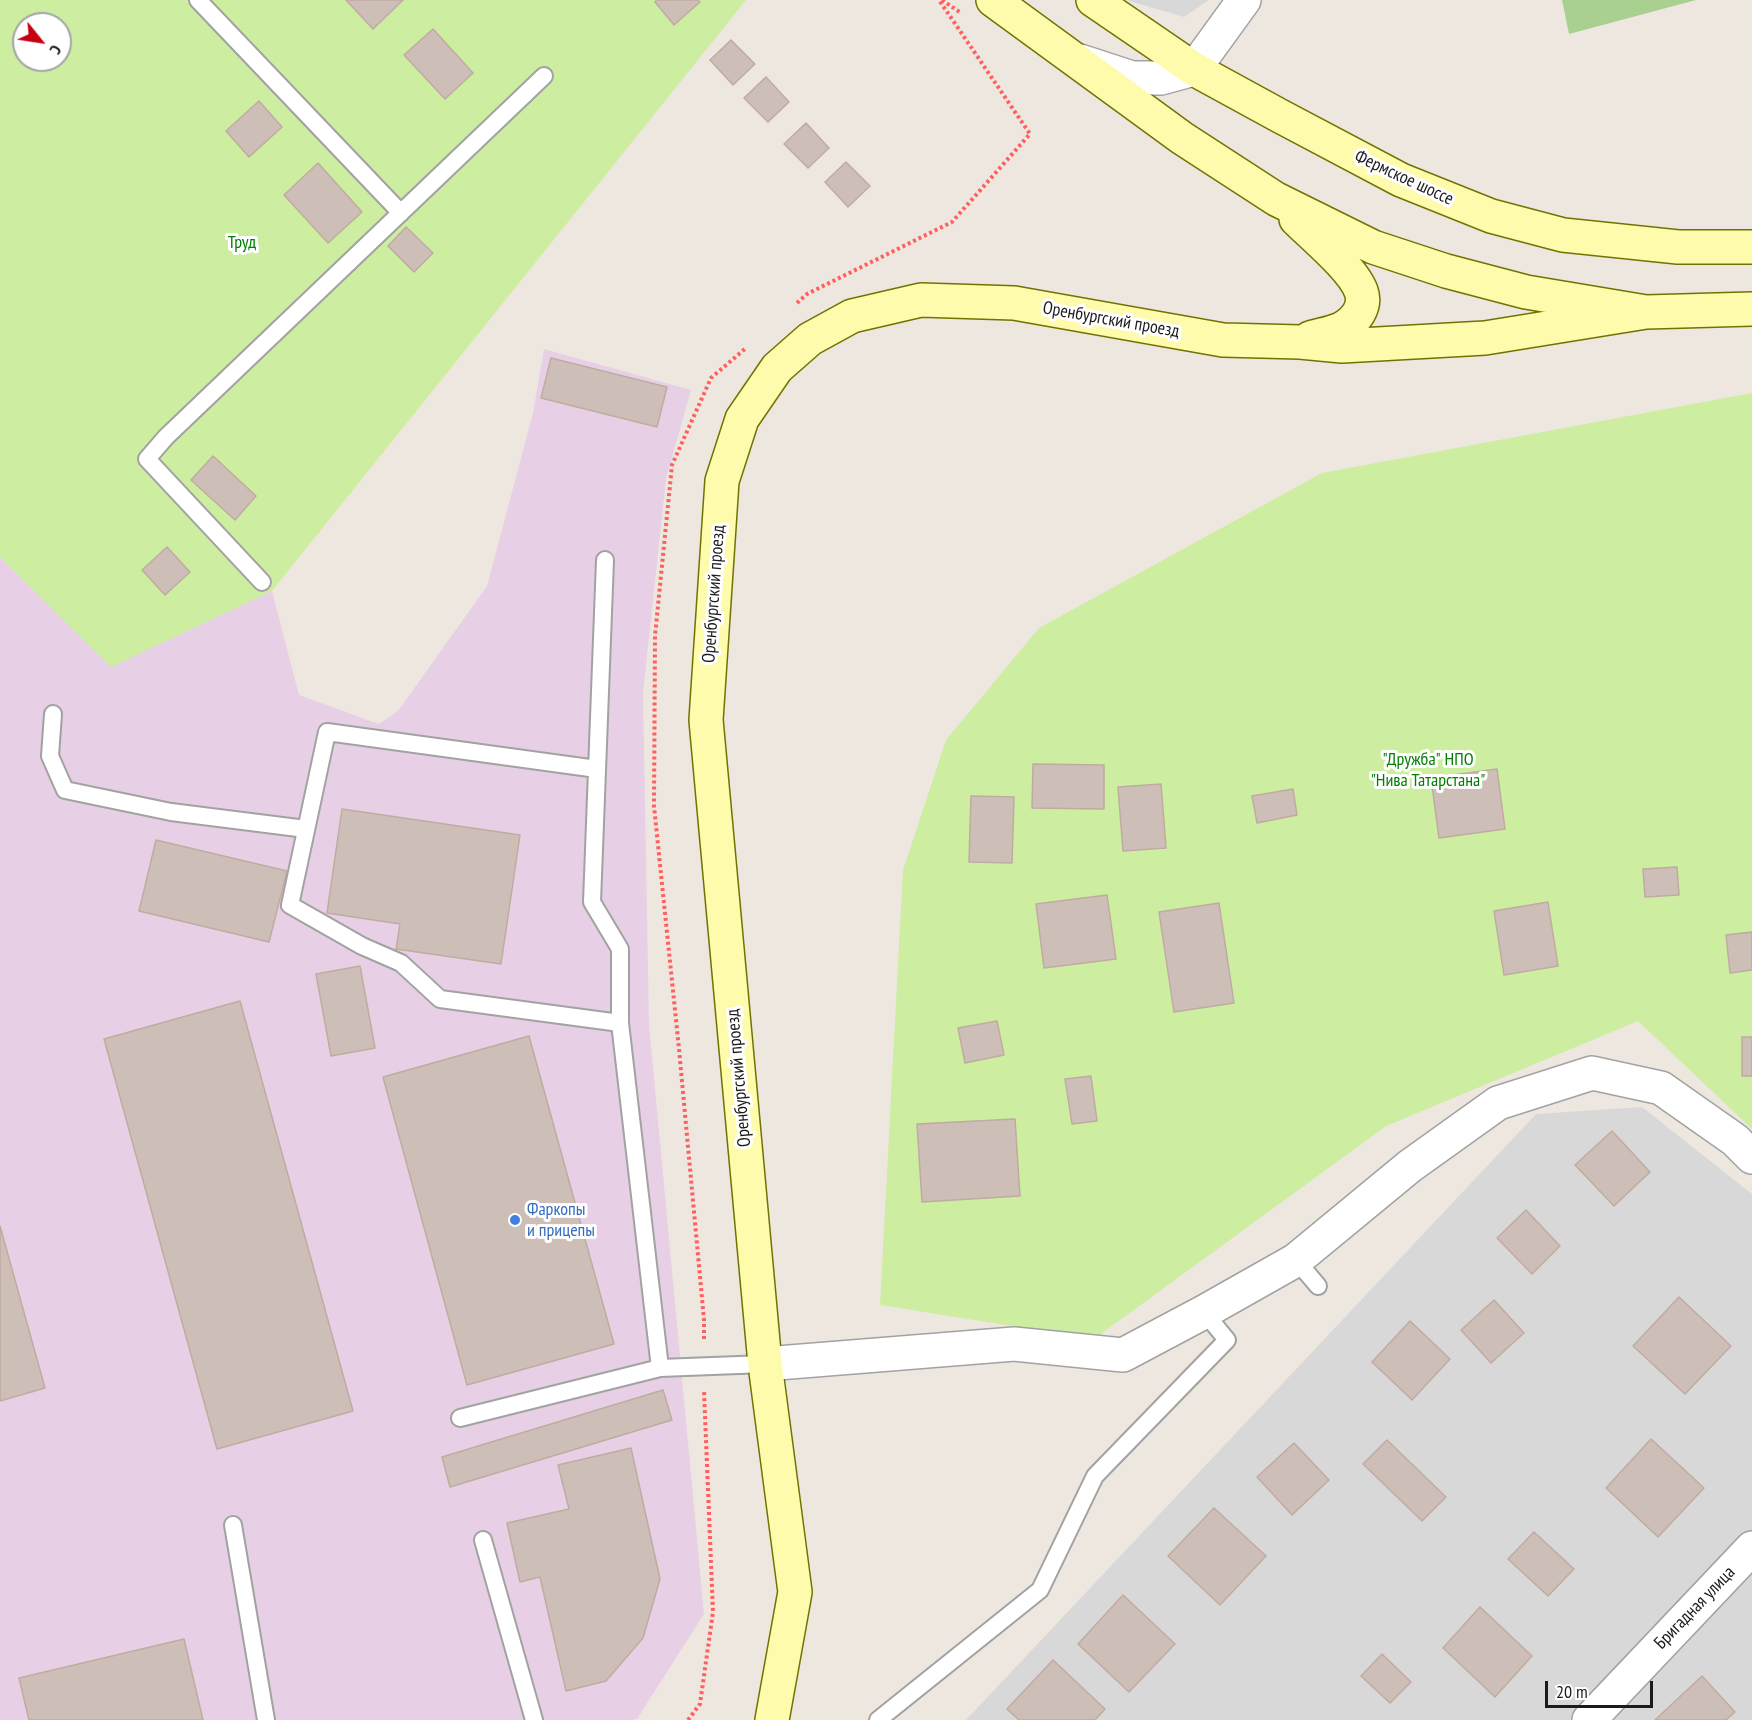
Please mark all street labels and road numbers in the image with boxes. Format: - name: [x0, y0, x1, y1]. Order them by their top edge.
- street label: Фермское шоссе: [1351, 146, 1457, 210]
- street label: Оренбургский проезд: [1041, 297, 1181, 343]
- street label: Оренбургский проезд: [698, 524, 730, 664]
- street label: Оренбургский проезд: [722, 1008, 756, 1148]
- street label: Бригадная улица: [1650, 1562, 1740, 1654]

